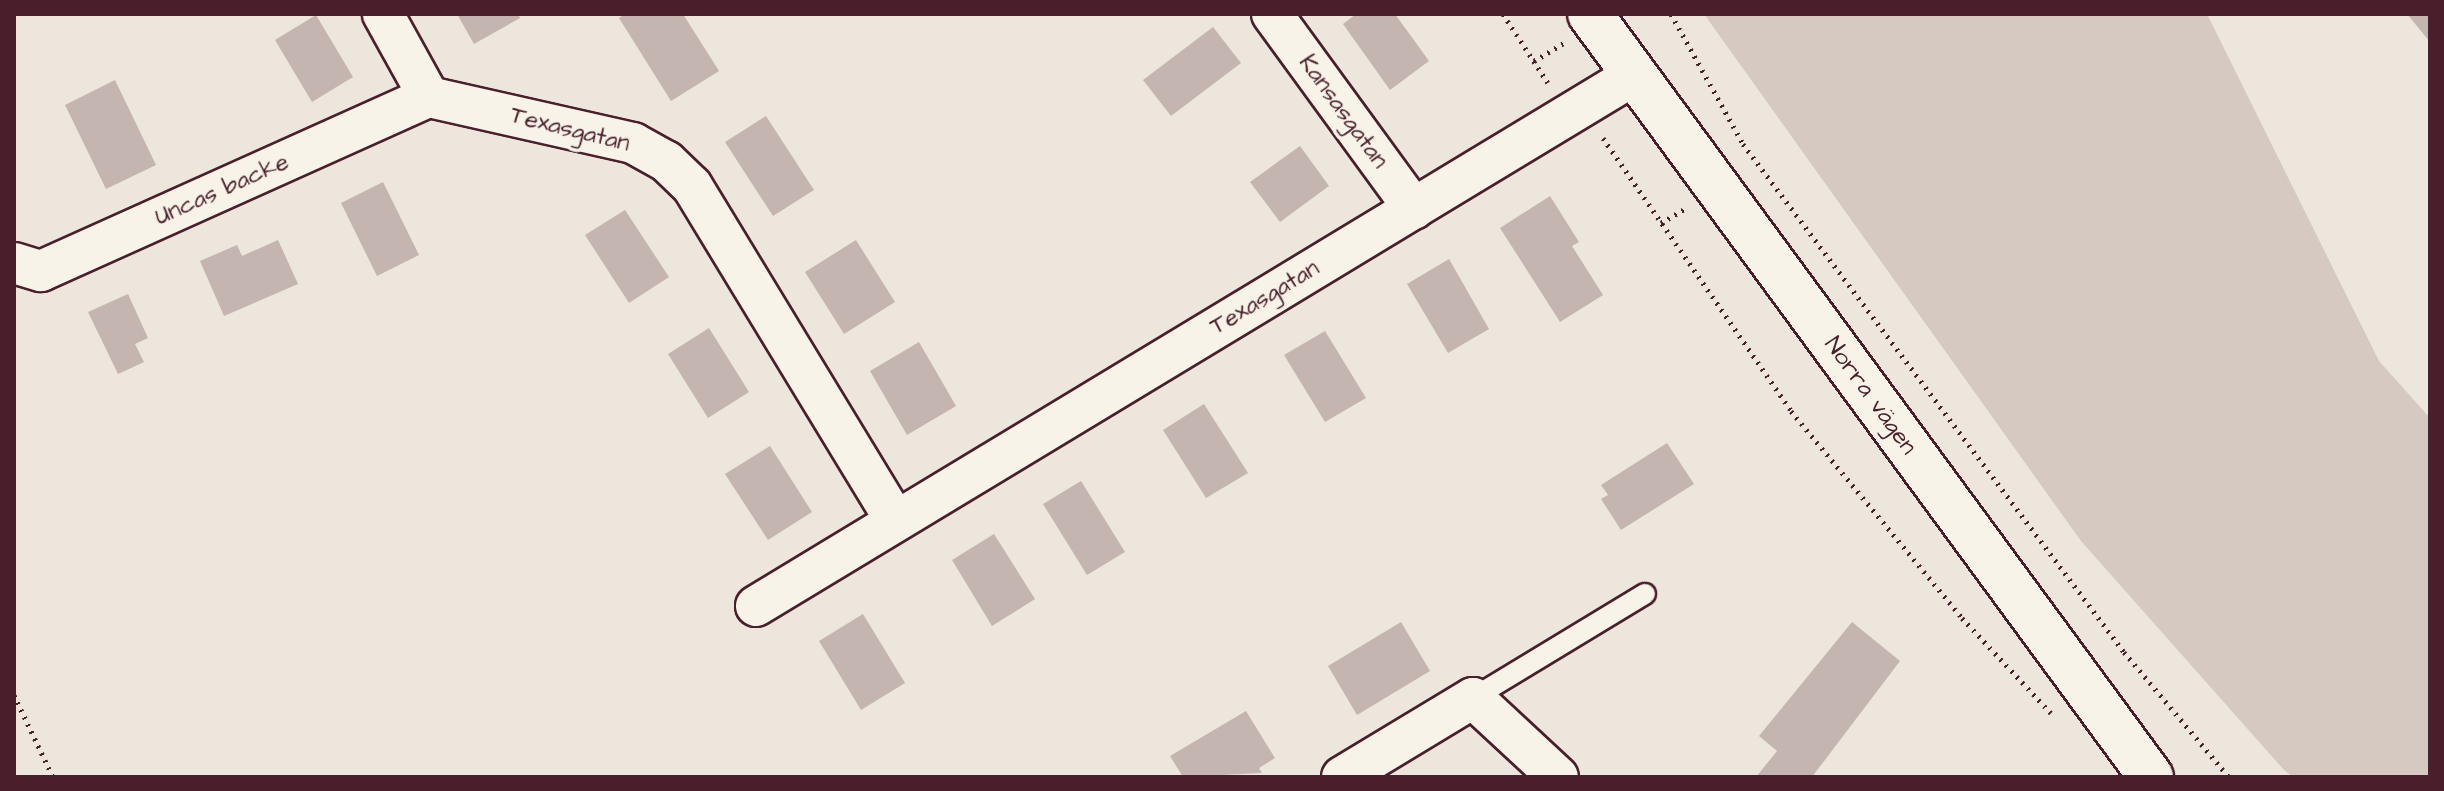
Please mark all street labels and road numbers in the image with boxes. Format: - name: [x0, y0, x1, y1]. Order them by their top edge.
- street label: Kansasgatan: [1292, 50, 1394, 174]
- street label: Texasgatan: [507, 101, 633, 159]
- street label: Uncas backe: [151, 148, 293, 232]
- street label: Texasgatan: [1205, 254, 1325, 342]
- street label: Norra vägen: [1818, 331, 1922, 461]

